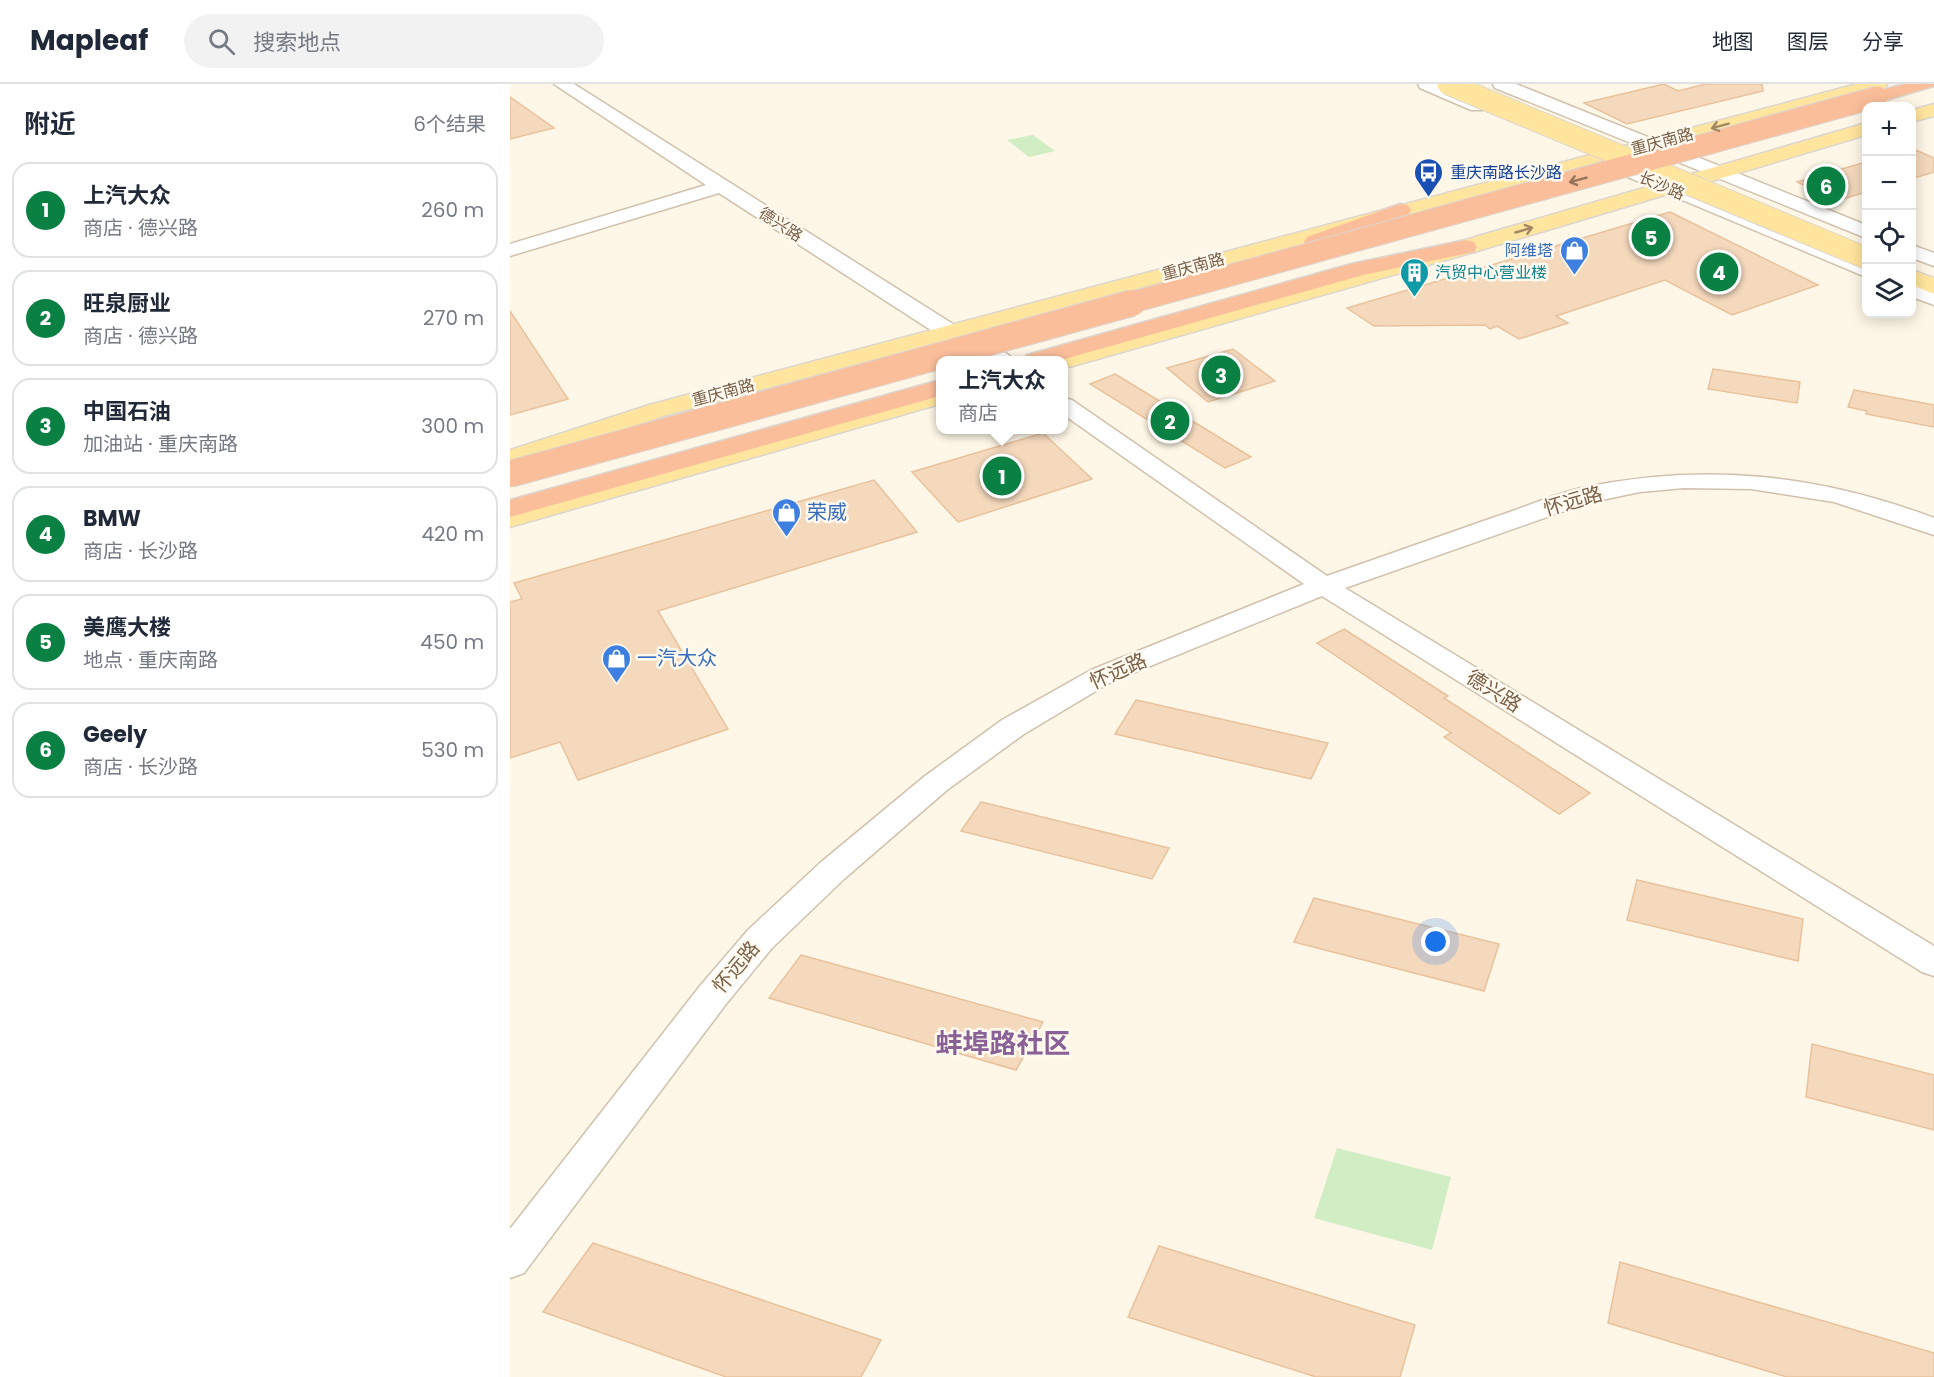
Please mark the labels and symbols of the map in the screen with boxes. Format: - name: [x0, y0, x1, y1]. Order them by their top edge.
- one-way arrow: [1711, 120, 1730, 132]
- street label: 重庆南路: [1628, 122, 1696, 161]
- bus stop icon: 重庆南路长沙路: [1413, 156, 1445, 198]
- place label: 重庆南路长沙路: [1450, 161, 1562, 184]
- pin: 6: [1806, 164, 1846, 208]
- street label: 长沙路: [1635, 165, 1688, 205]
- one-way arrow: [1569, 175, 1588, 186]
- street label: 德兴路: [754, 202, 807, 247]
- pin: 5: [1632, 214, 1670, 260]
- one-way arrow: [1514, 224, 1533, 235]
- shop icon: 阿维塔: [1558, 234, 1590, 276]
- place label: 阿维塔: [1505, 239, 1553, 262]
- street label: 重庆南路: [1159, 247, 1227, 286]
- pin: 4: [1700, 250, 1738, 294]
- building icon: 汽贸中心营业楼: [1398, 256, 1430, 298]
- place label: 汽贸中心营业楼: [1435, 261, 1547, 284]
- pin: 3: [1202, 352, 1240, 398]
- street label: 重庆南路: [689, 373, 757, 412]
- pin: 2: [1150, 398, 1190, 444]
- pin: 1: [982, 454, 1022, 498]
- street label: 怀远路: [1540, 479, 1606, 523]
- shop icon: 荣威: [770, 496, 802, 538]
- place label: 荣威: [807, 498, 847, 526]
- shop icon: 一汽大众: [600, 642, 632, 684]
- place label: 一汽大众: [637, 644, 717, 672]
- street label: 怀远路: [1085, 646, 1151, 696]
- street label: 德兴路: [1461, 663, 1527, 719]
- your location: [1421, 927, 1450, 956]
- street label: 怀远路: [706, 935, 766, 999]
- district label: 蚌埠路社区: [936, 1025, 1071, 1062]

